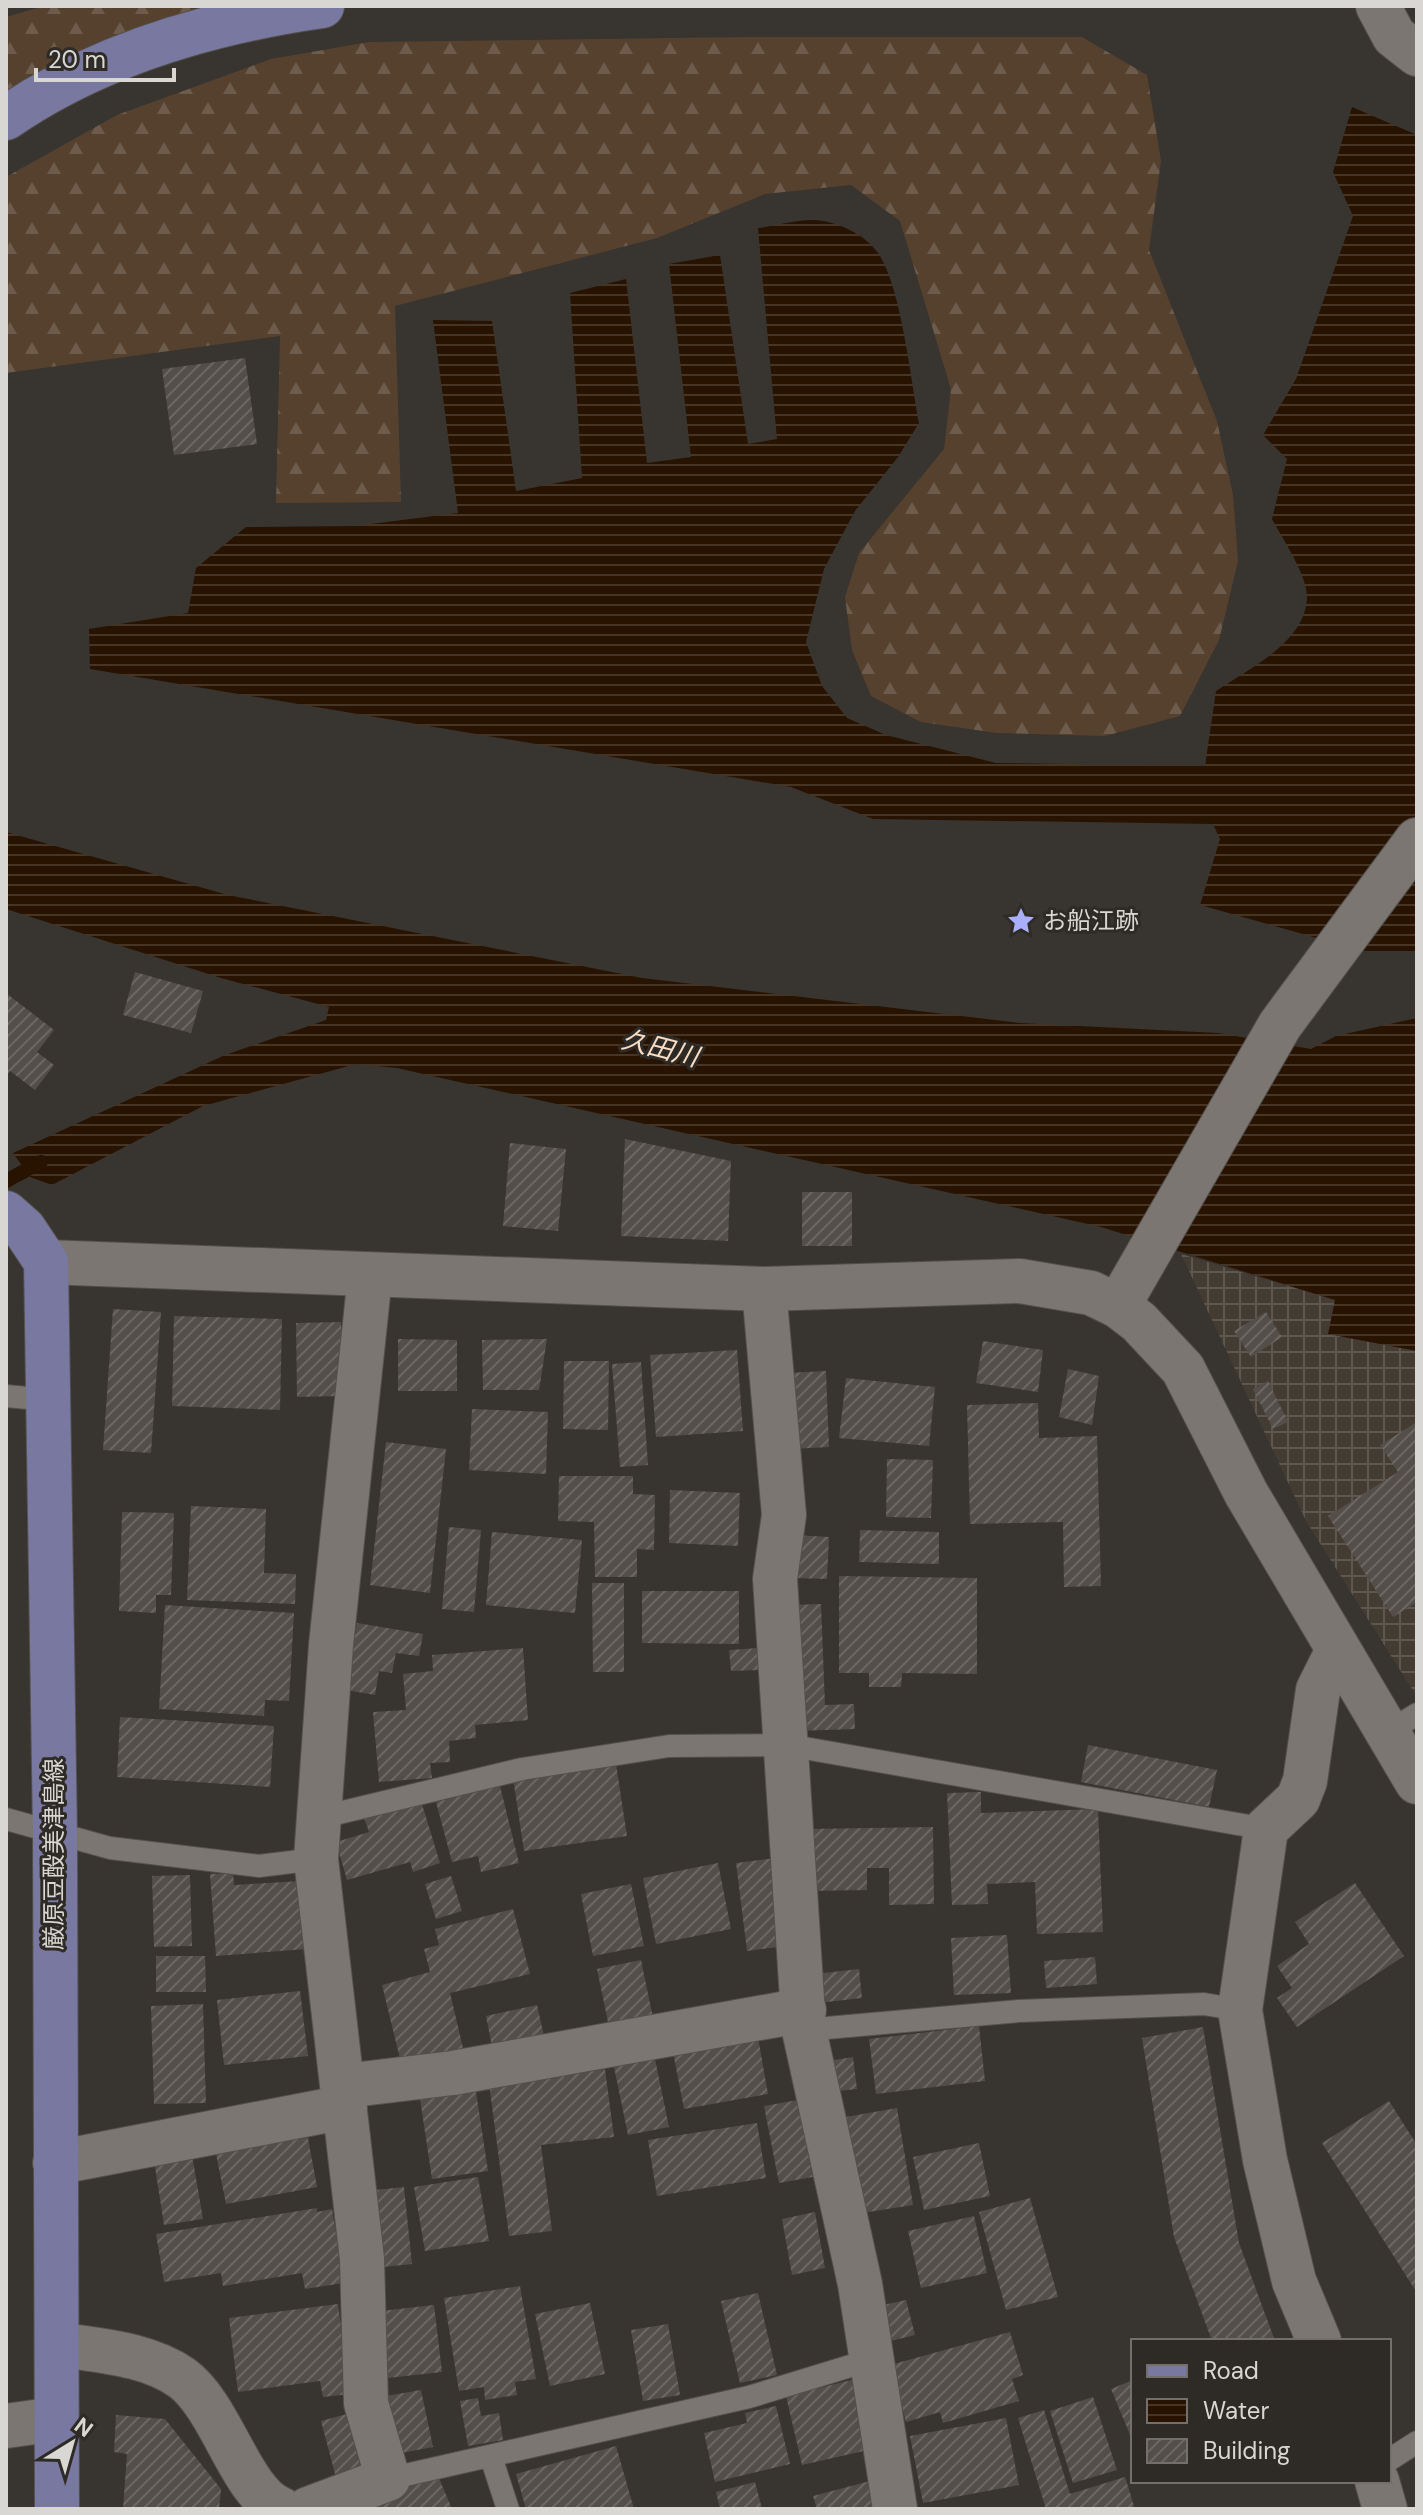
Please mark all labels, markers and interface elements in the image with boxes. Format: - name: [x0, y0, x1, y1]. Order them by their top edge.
- scale bar: [36, 32, 174, 82]
- text: 20 m: [48, 44, 106, 75]
- place label: お船江跡: [1043, 905, 1139, 936]
- place icon: お船江跡: [1006, 906, 1036, 936]
- water label: 久田川: [618, 1022, 705, 1075]
- street label: 厳原豆酘美津島線: [38, 1758, 69, 1950]
- legend: [1131, 2339, 1391, 2483]
- text: Road: [1203, 2355, 1259, 2386]
- text: Water: [1203, 2395, 1269, 2426]
- north arrow: [32, 2403, 112, 2483]
- text: N: [69, 2411, 99, 2444]
- text: Building: [1203, 2435, 1290, 2466]

